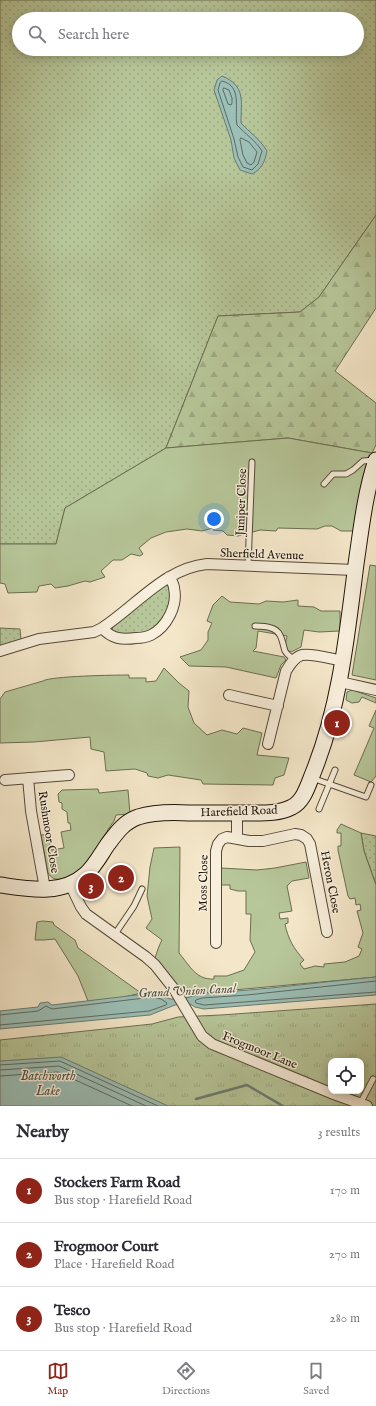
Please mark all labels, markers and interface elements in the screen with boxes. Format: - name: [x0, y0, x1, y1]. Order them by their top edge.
- search box: [12, 12, 364, 56]
- icon: search: [26, 23, 48, 45]
- text: Search here: [58, 25, 129, 44]
- street label: Juniper Close: [233, 468, 251, 538]
- your location: [204, 509, 224, 529]
- street label: Sherfield Avenue: [220, 546, 305, 563]
- pin: 1: [324, 708, 350, 738]
- street label: Rushmoor Close: [35, 790, 62, 875]
- street label: Harefield Road: [200, 803, 278, 820]
- street label: Heron Close: [317, 849, 344, 915]
- street label: Moss Close: [196, 854, 212, 911]
- pin: 2: [108, 863, 134, 893]
- pin: 3: [78, 871, 104, 901]
- water label: Grand Union Canal: [138, 980, 237, 1003]
- street label: Frogmoor Lane: [220, 1029, 300, 1073]
- map controls: [328, 1058, 364, 1094]
- button: locate: [328, 1058, 364, 1094]
- water label: Batchworth Lake: [20, 1068, 76, 1100]
- text: Nearby: [16, 1122, 69, 1143]
- text: 3 results: [318, 1124, 360, 1141]
- text: Stockers Farm Road: [54, 1173, 180, 1192]
- text: 1: [27, 1182, 31, 1199]
- text: 170 m: [330, 1182, 360, 1199]
- text: Bus stop · Harefield Road: [54, 1192, 192, 1209]
- text: Frogmoor Court: [54, 1237, 159, 1256]
- text: 2: [26, 1246, 32, 1263]
- text: 270 m: [329, 1246, 360, 1263]
- text: Place · Harefield Road: [54, 1256, 175, 1273]
- text: Tesco: [54, 1301, 90, 1320]
- text: 3: [27, 1310, 31, 1327]
- text: 280 m: [330, 1310, 360, 1327]
- text: Bus stop · Harefield Road: [54, 1320, 192, 1337]
- tab: Map: [47, 1360, 69, 1398]
- tab: Directions: [162, 1360, 210, 1398]
- tab: Saved: [303, 1360, 329, 1398]

